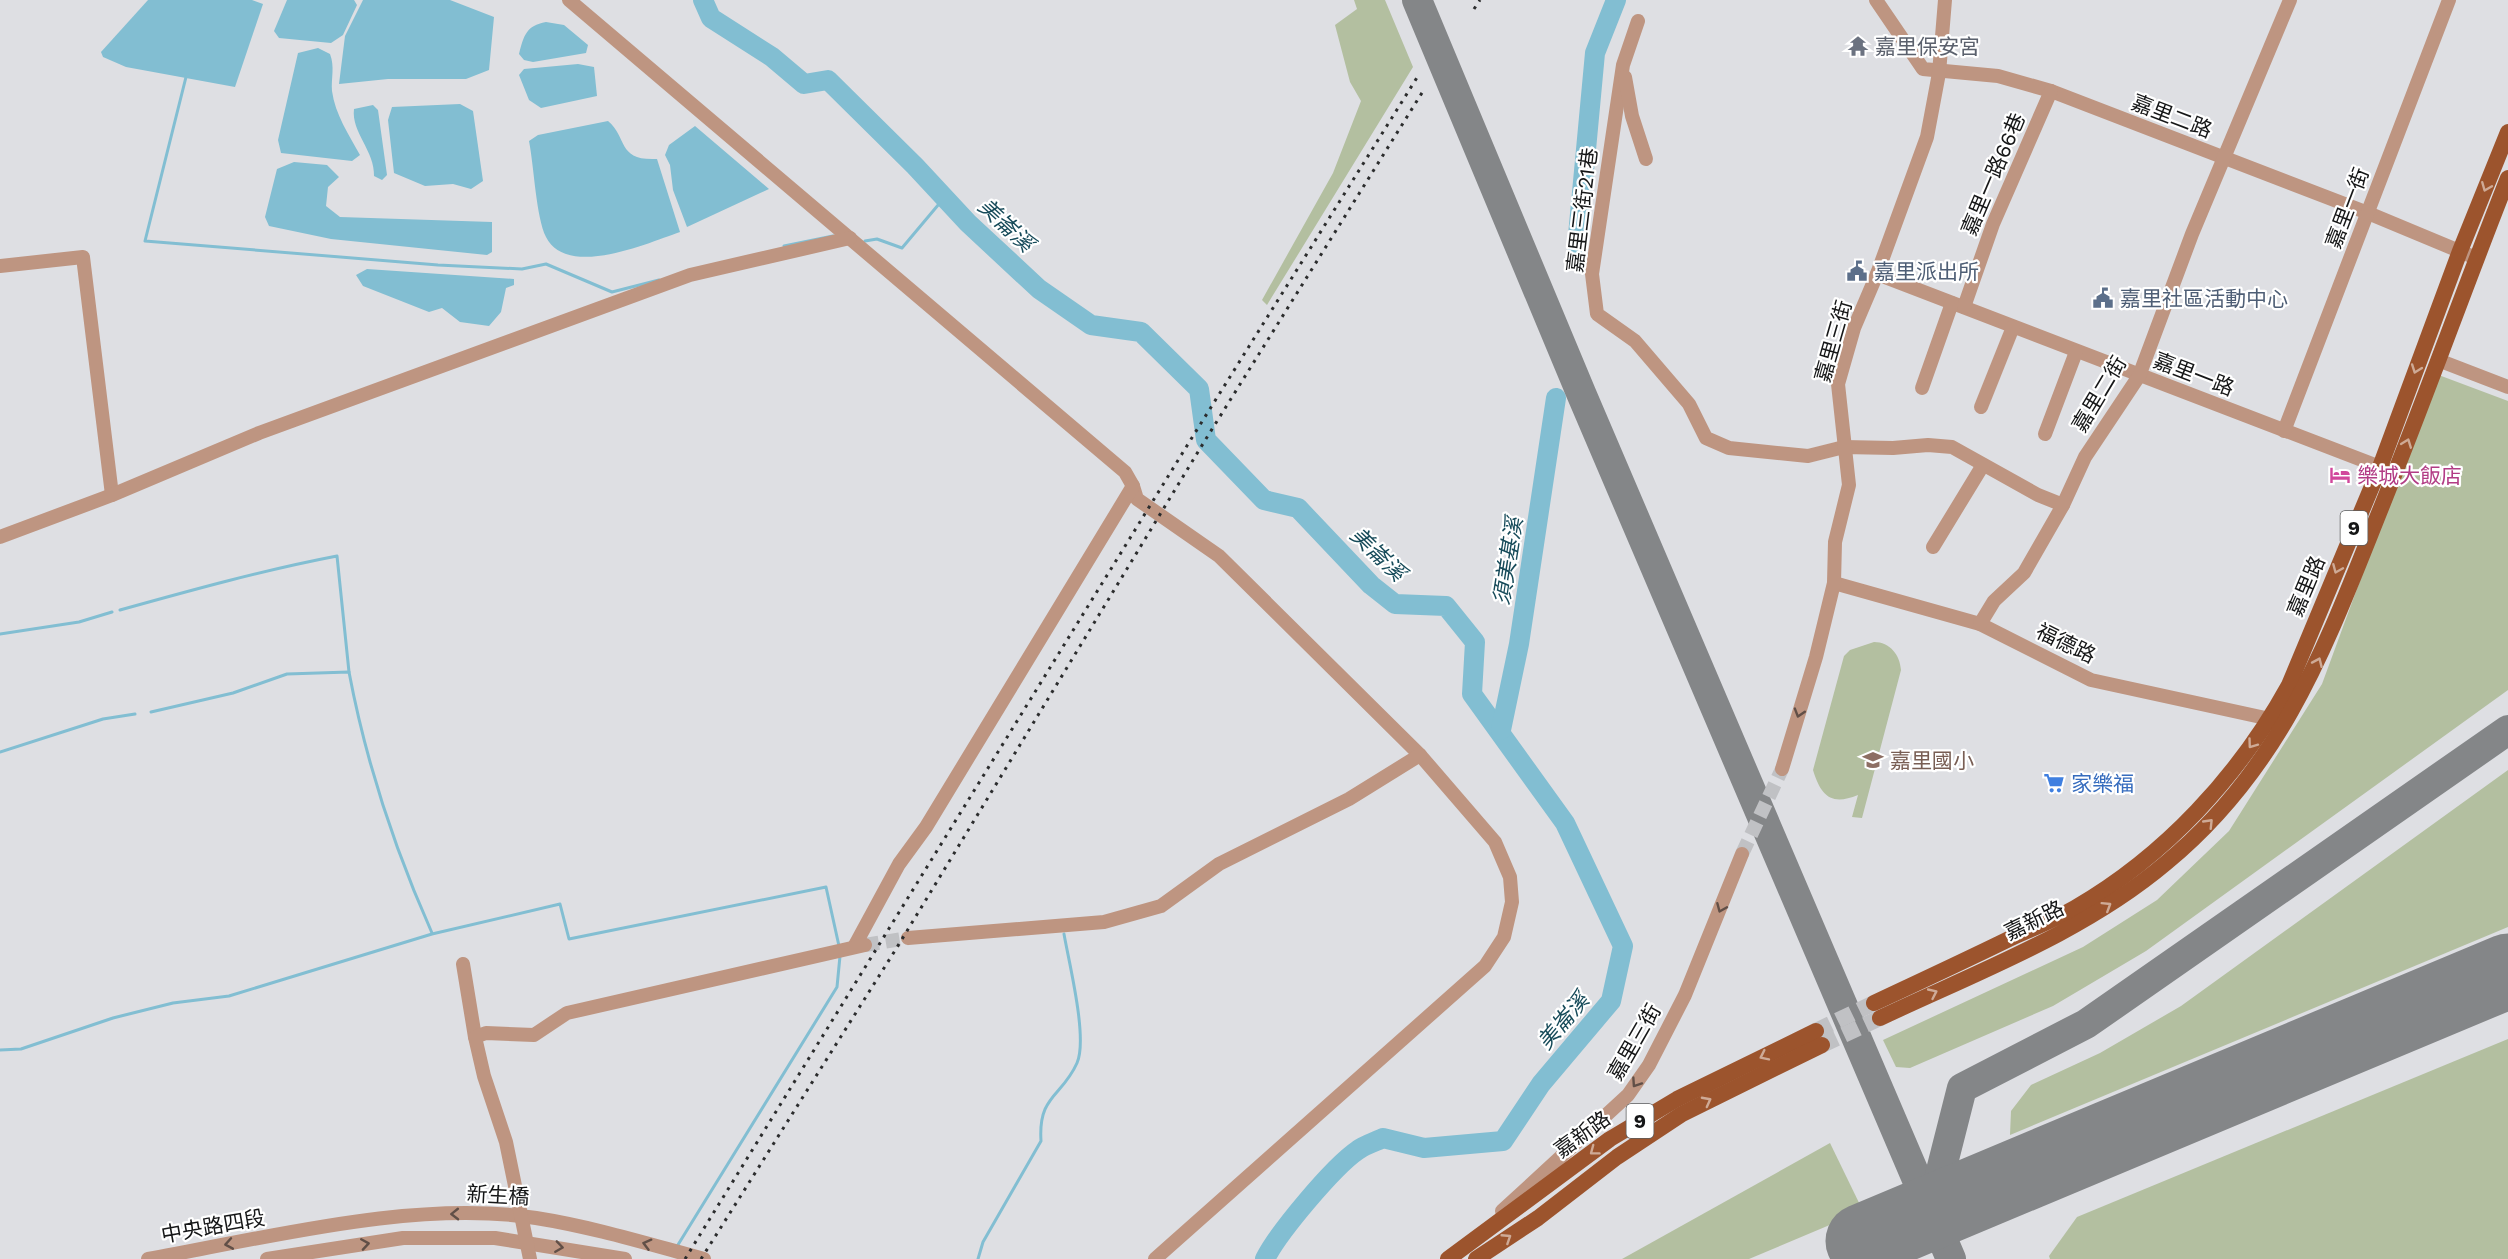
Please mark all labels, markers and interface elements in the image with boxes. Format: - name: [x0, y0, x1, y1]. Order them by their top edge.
- temple icon: 嘉里保安宮: [1846, 34, 1870, 58]
- place label: 嘉里保安宮: [1875, 34, 1980, 59]
- street label: 嘉里二路: [2128, 89, 2216, 143]
- street label: 嘉里一路66巷: [1956, 109, 2030, 239]
- street label: 嘉里三街21巷: [1562, 146, 1602, 274]
- street label: 嘉里一街: [2320, 164, 2374, 252]
- one-way arrow: [2481, 180, 2493, 191]
- water label: 美崙溪: [973, 193, 1041, 259]
- public building icon: 嘉里派出所: [1845, 259, 1869, 283]
- place label: 嘉里派出所: [1874, 259, 1979, 284]
- public building icon: 嘉里社區活動中心: [2091, 286, 2115, 310]
- place label: 嘉里社區活動中心: [2120, 286, 2288, 311]
- street label: 嘉里三街: [1809, 297, 1857, 385]
- street label: 嘉里一路: [2150, 347, 2238, 401]
- street label: 嘉里二街: [2067, 352, 2131, 436]
- one-way arrow: [2411, 363, 2424, 373]
- one-way arrow: [2400, 438, 2412, 449]
- hotel icon: 樂城大飯店: [2328, 463, 2352, 487]
- place label: 樂城大飯店: [2357, 463, 2462, 488]
- road number: 9: [2340, 511, 2368, 545]
- water label: 須美基溪: [1489, 513, 1528, 606]
- water label: 美崙溪: [1346, 522, 1413, 588]
- street label: 嘉里路: [2282, 552, 2330, 620]
- one-way arrow: [2332, 563, 2344, 574]
- street label: 福德路: [2032, 618, 2100, 668]
- one-way arrow: [2310, 658, 2322, 669]
- one-way arrow: [1794, 707, 1806, 718]
- one-way arrow: [2248, 737, 2259, 748]
- school or university icon: 嘉里國小: [1861, 748, 1885, 772]
- place label: 嘉里國小: [1890, 748, 1974, 773]
- supermarket icon: 家樂福: [2042, 771, 2066, 795]
- place label: 家樂福: [2071, 771, 2134, 796]
- one-way arrow: [2201, 819, 2212, 830]
- street label: 嘉新路: [2000, 895, 2068, 945]
- one-way arrow: [2101, 901, 2111, 913]
- one-way arrow: [1716, 902, 1728, 913]
- water label: 美崙溪: [1532, 985, 1596, 1054]
- one-way arrow: [1927, 989, 1938, 1001]
- street label: 嘉里三街: [1602, 999, 1666, 1085]
- one-way arrow: [1759, 1049, 1770, 1061]
- one-way arrow: [1632, 1077, 1643, 1088]
- one-way arrow: [1700, 1097, 1711, 1108]
- road number: 9: [1626, 1104, 1654, 1138]
- street label: 嘉新路: [1549, 1105, 1615, 1163]
- one-way arrow: [1590, 1144, 1601, 1155]
- street label: 新生橋: [466, 1181, 530, 1209]
- street label: 中央路四段: [159, 1205, 267, 1247]
- one-way arrow: [451, 1208, 460, 1221]
- one-way arrow: [1500, 1234, 1511, 1245]
- one-way arrow: [224, 1238, 233, 1250]
- one-way arrow: [359, 1238, 369, 1251]
- one-way arrow: [642, 1238, 652, 1251]
- one-way arrow: [554, 1240, 563, 1252]

